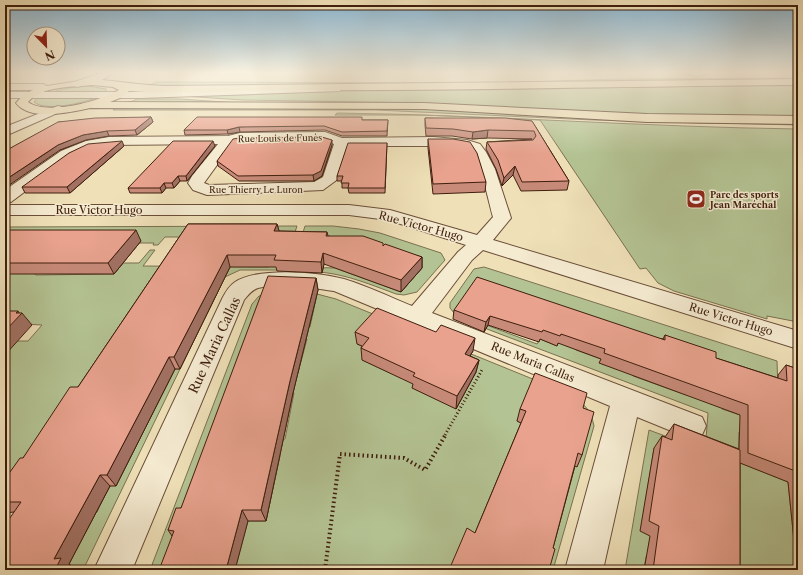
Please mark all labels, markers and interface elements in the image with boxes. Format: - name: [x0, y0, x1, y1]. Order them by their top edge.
- north arrow: [26, 26, 66, 66]
- text: N: [42, 47, 57, 64]
- street label: Rue Louis de Funès: [238, 132, 322, 144]
- street label: Rue Thierry Le Luron: [209, 184, 303, 195]
- sports icon: Parc des sports Jean Maréchal: [685, 188, 707, 210]
- place label: Parc des sports Jean Maréchal: [708, 189, 779, 210]
- street label: Rue Victor Hugo: [55, 203, 143, 217]
- street label: Rue Victor Hugo: [377, 208, 465, 244]
- street label: Rue Maria Callas: [185, 294, 244, 396]
- street label: Rue Victor Hugo: [687, 300, 775, 338]
- street label: Rue Maria Callas: [489, 339, 577, 385]

